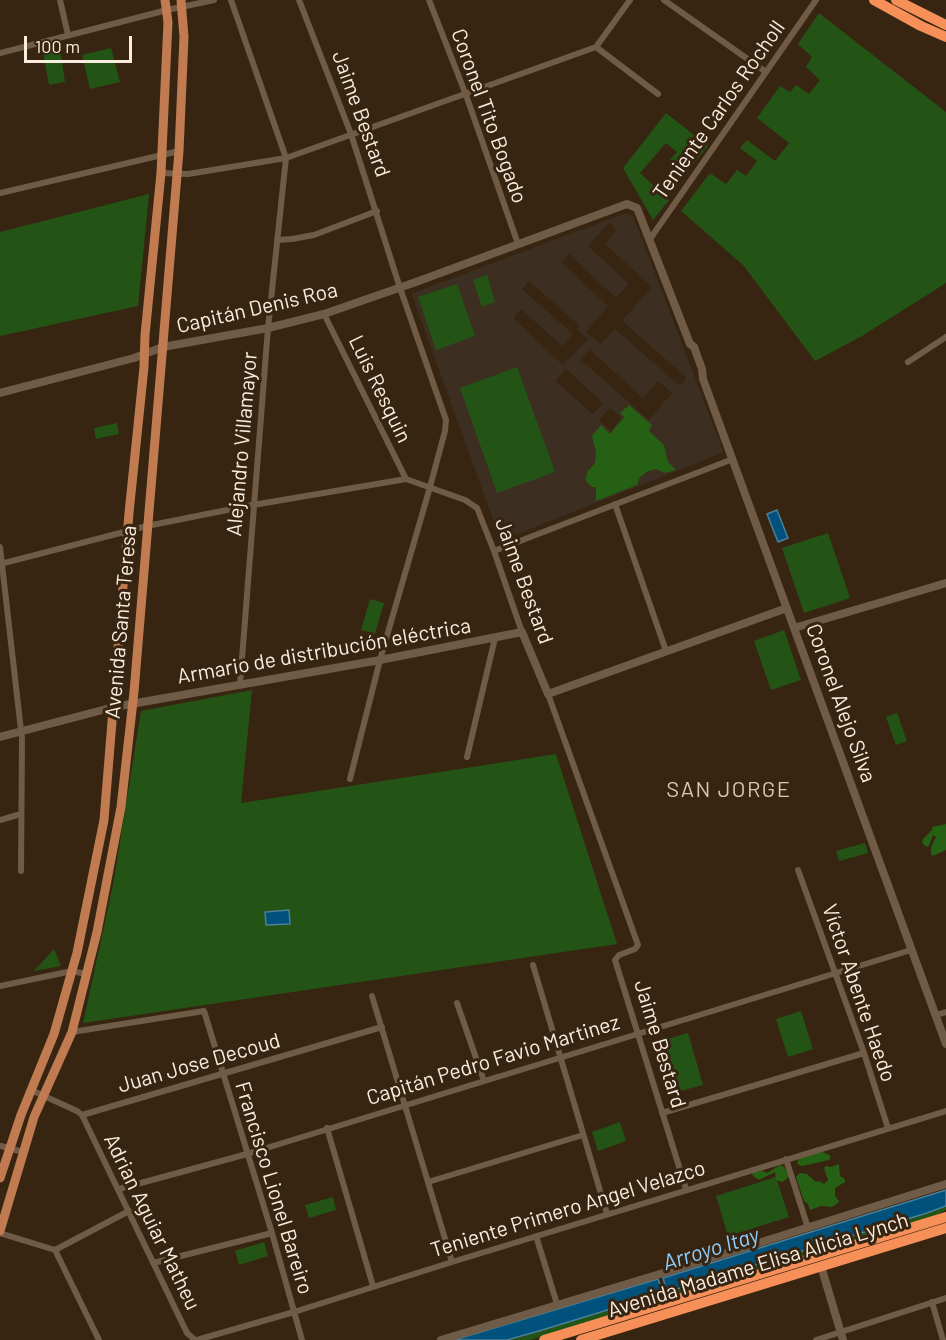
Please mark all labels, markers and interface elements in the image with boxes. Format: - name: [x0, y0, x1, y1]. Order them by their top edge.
- street label: Teniente Carlos Rocholl: [648, 16, 790, 204]
- scale bar: [27, 24, 135, 62]
- street label: Coronel Tito Bogado: [446, 25, 532, 207]
- text: 100 m: [35, 35, 80, 57]
- street label: Jaime Bestard: [327, 47, 395, 181]
- street label: Capitán Denis Roa: [174, 277, 340, 339]
- street label: Luis Resquin: [343, 331, 417, 447]
- street label: Alejandro Villamayor: [221, 351, 263, 537]
- street label: Jaime Bestard: [490, 514, 558, 648]
- street label: Avenida Santa Teresa: [100, 524, 142, 720]
- street label: Armario de distribución eléctrica: [175, 613, 473, 689]
- street label: Coronel Alejo Silva: [801, 620, 881, 786]
- district label: SAN JORGE: [666, 777, 792, 803]
- street label: Víctor Abente Haedo: [817, 901, 901, 1085]
- street label: Jaime Bestard: [629, 977, 691, 1111]
- street label: Capitán Pedro Favio Martinez: [363, 1009, 623, 1111]
- street label: Juan Jose Decoud: [115, 1028, 283, 1098]
- street label: Francisco Lionel Bareiro: [230, 1079, 318, 1297]
- street label: Adrian Aguiar Matheu: [98, 1130, 206, 1314]
- street label: Teniente Primero Angel Velazco: [428, 1155, 708, 1263]
- street label: Avenida Madame Elisa Alicia Lynch: [604, 1207, 912, 1323]
- water label: Arroyo Itay: [660, 1222, 762, 1276]

